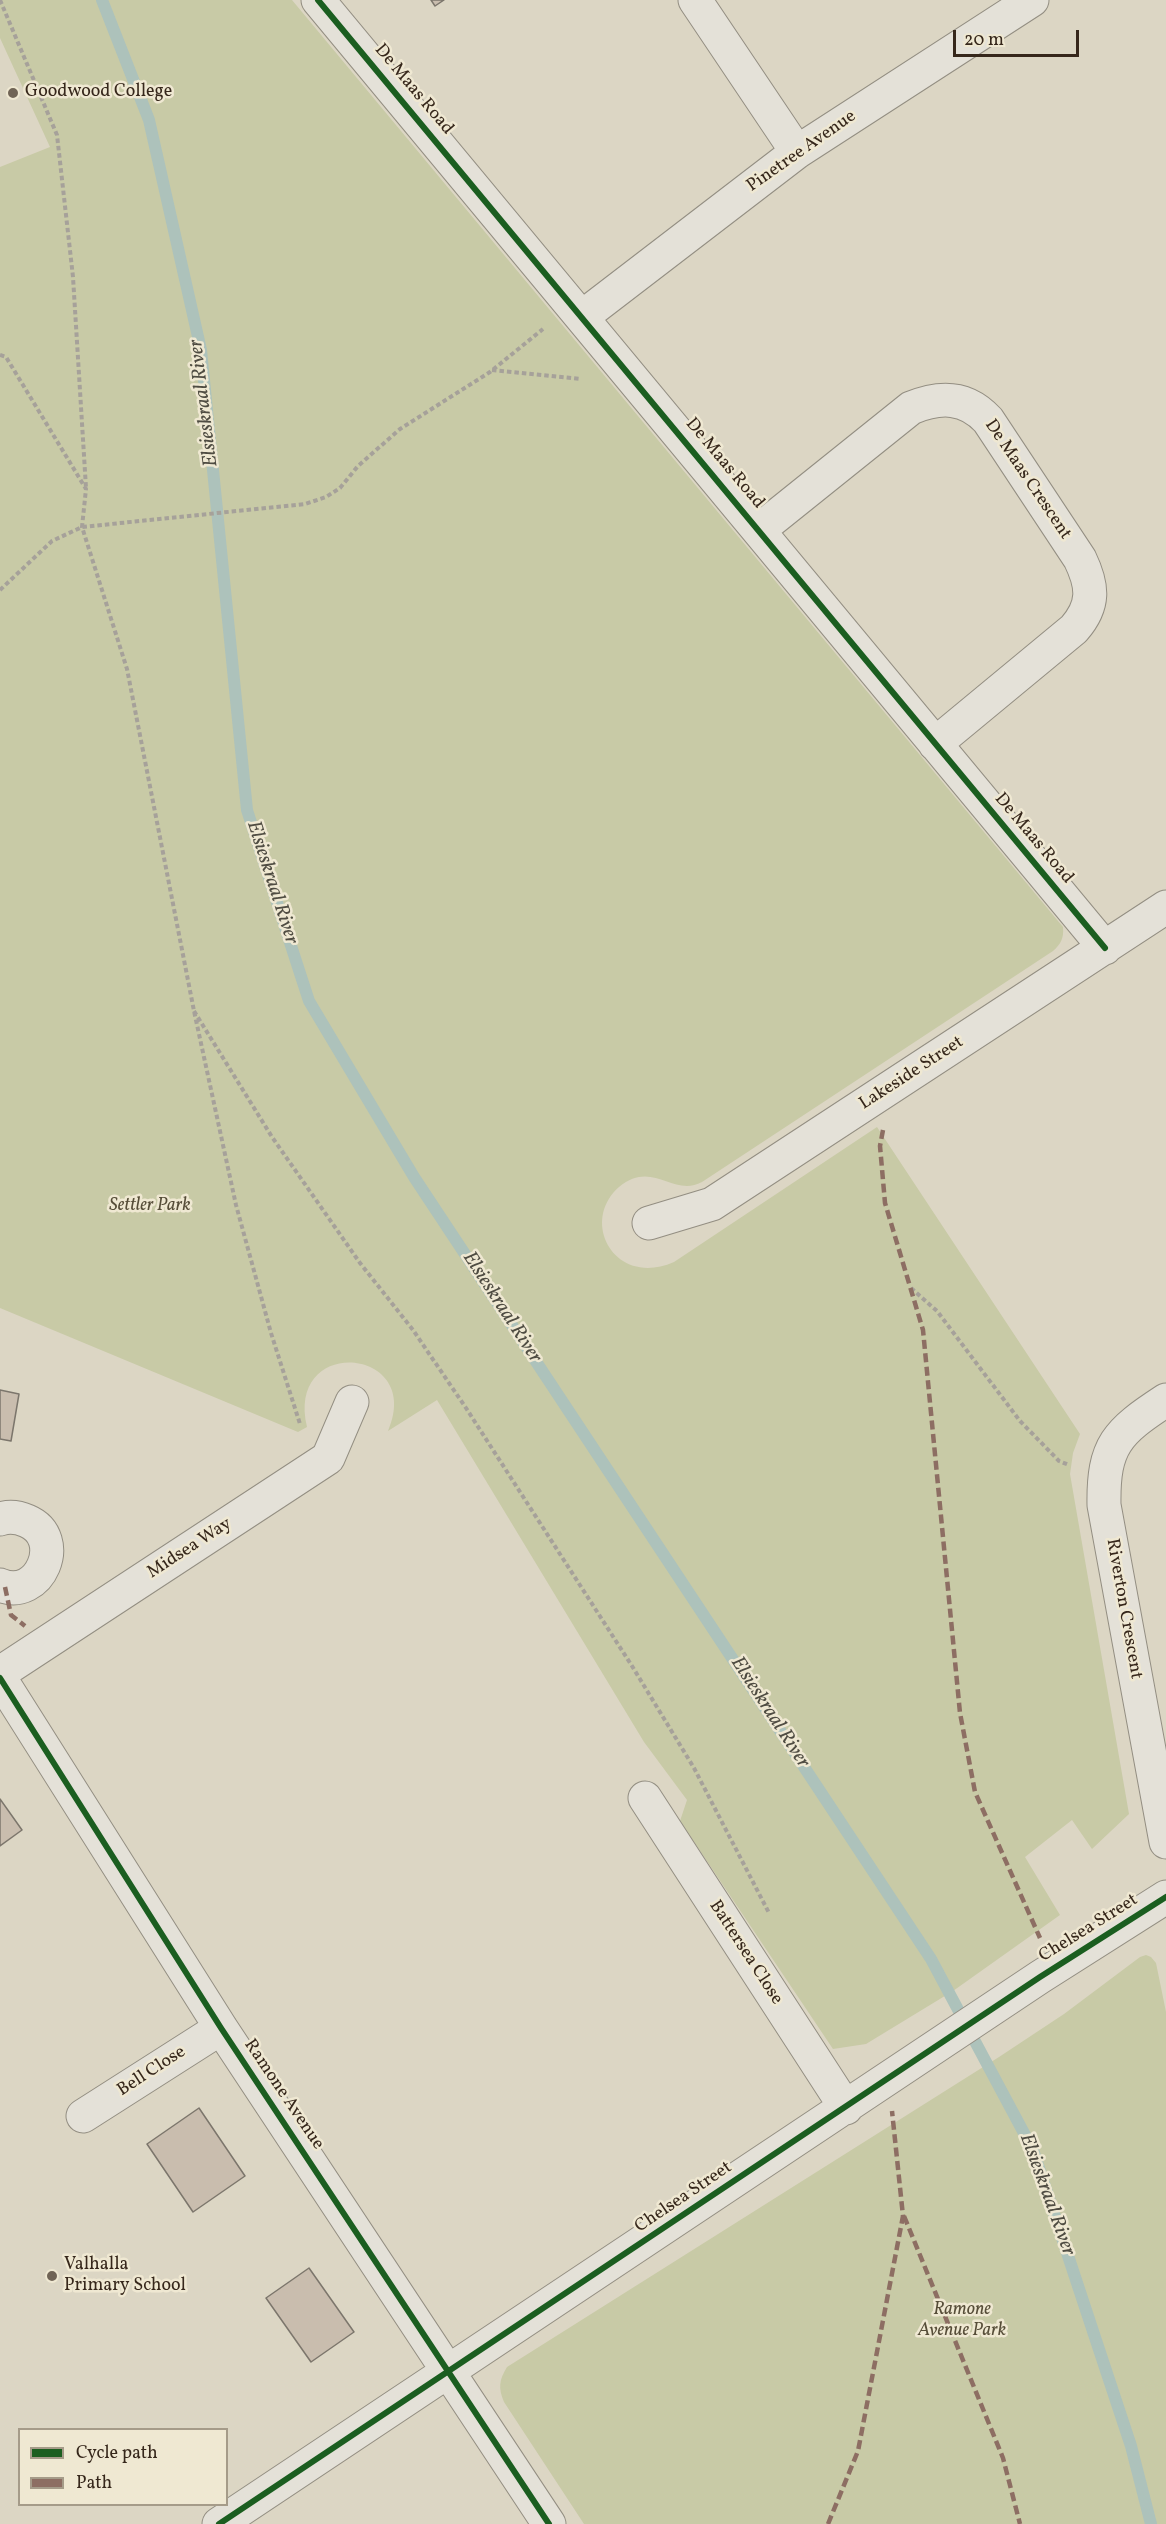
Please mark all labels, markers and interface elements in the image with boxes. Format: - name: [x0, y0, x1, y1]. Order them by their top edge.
- scale bar: [956, 18, 1082, 56]
- text: 20 m: [964, 28, 1004, 53]
- street label: De Maas Road: [369, 40, 457, 140]
- place label: Goodwood College: [25, 82, 172, 104]
- marker: Goodwood College: [6, 86, 20, 100]
- street label: Pinetree Avenue: [743, 106, 861, 198]
- water label: Elsieskraal River: [185, 338, 225, 468]
- street label: De Maas Road: [680, 414, 768, 514]
- street label: De Maas Crescent: [979, 416, 1075, 544]
- street label: De Maas Road: [989, 789, 1077, 889]
- water label: Elsieskraal River: [240, 818, 302, 948]
- street label: Lakeside Street: [856, 1032, 968, 1116]
- park label: Settler Park: [109, 1196, 191, 1218]
- water label: Elsieskraal River: [456, 1248, 546, 1368]
- street label: Midsea Way: [144, 1514, 236, 1584]
- street label: Riverton Crescent: [1100, 1537, 1146, 1681]
- water label: Elsieskraal River: [724, 1653, 814, 1773]
- street label: Chelsea Street: [1036, 1890, 1142, 1968]
- street label: Battersea Close: [703, 1897, 787, 2009]
- street label: Ramone Avenue: [238, 2036, 328, 2154]
- street label: Bell Close: [114, 2042, 190, 2102]
- water label: Elsieskraal River: [1013, 2131, 1079, 2259]
- street label: Chelsea Street: [631, 2158, 737, 2238]
- place label: Valhalla Primary School: [64, 2255, 186, 2298]
- marker: Valhalla Primary School: [45, 2269, 59, 2283]
- park label: Ramone Avenue Park: [918, 2300, 1006, 2342]
- legend: [18, 2428, 228, 2506]
- text: Cycle path: [76, 2441, 158, 2466]
- text: Path: [76, 2471, 112, 2496]

